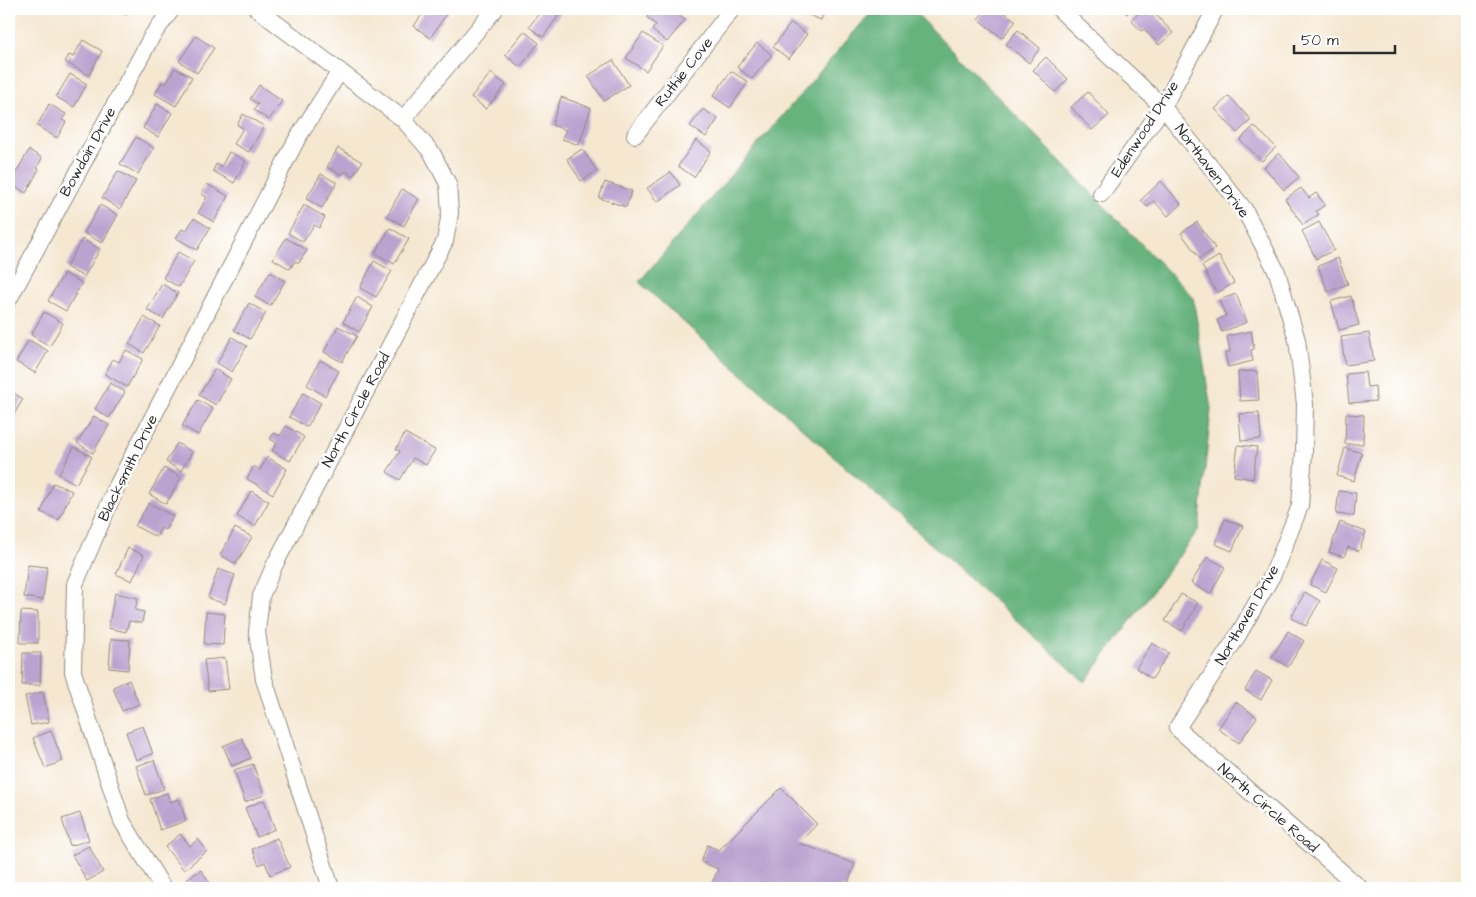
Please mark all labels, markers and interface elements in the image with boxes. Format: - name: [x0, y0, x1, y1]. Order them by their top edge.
- scale bar: [1294, 22, 1395, 54]
- text: 50 m: [1301, 30, 1339, 51]
- street label: Ruthie Cove: [650, 33, 718, 111]
- street label: Edenwood Drive: [1106, 77, 1184, 181]
- street label: Bowdoin Drive: [55, 103, 121, 201]
- street label: Northaven Drive: [1170, 120, 1254, 222]
- street label: North Circle Road: [317, 349, 395, 471]
- street label: Blacksmith Drive: [93, 411, 163, 525]
- street label: Northaven Drive: [1210, 561, 1284, 669]
- street label: North Circle Road: [1213, 758, 1323, 858]

